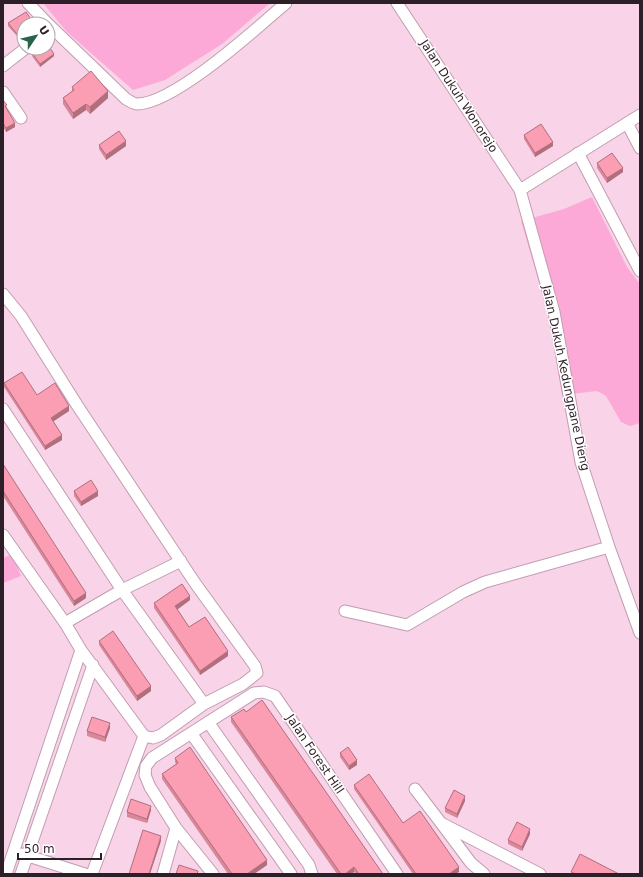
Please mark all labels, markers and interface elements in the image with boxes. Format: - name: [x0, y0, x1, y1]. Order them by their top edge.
- north arrow: [16, 16, 56, 56]
- text: U: [36, 23, 52, 38]
- street label: Jalan Dukuh Wonorejo: [417, 36, 501, 155]
- street label: Jalan Dukuh Kedungpane Dieng: [539, 283, 593, 472]
- street label: Jalan Forest Hill: [283, 711, 347, 796]
- scale bar: [18, 835, 101, 861]
- text: 50 m: [24, 842, 55, 856]

